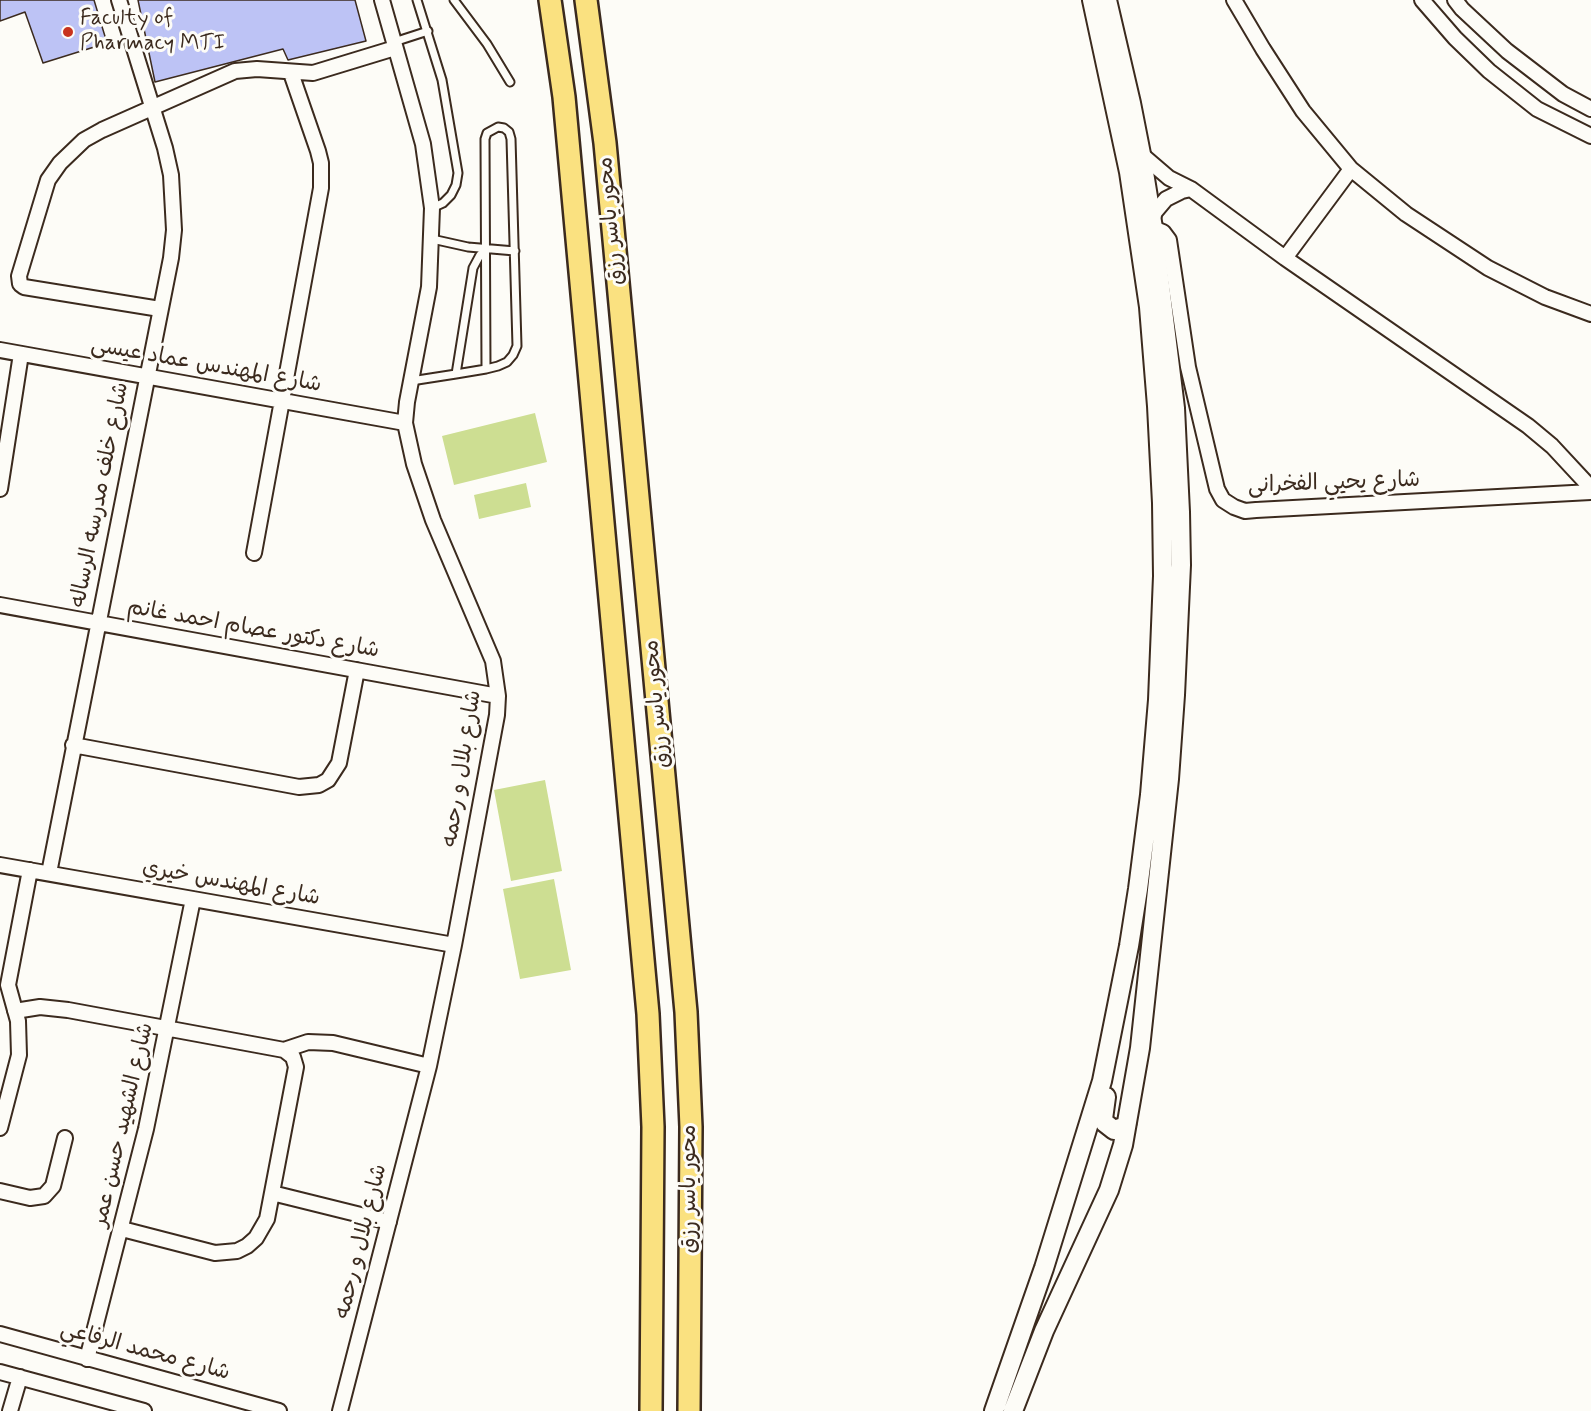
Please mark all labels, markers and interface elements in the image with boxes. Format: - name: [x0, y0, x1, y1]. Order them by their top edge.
- place label: Faculty of Pharmacy MTI: [80, 6, 225, 57]
- marker: Faculty of Pharmacy MTI: [61, 25, 75, 39]
- street label: محور ياسر رزق: [593, 156, 631, 286]
- street label: شارع المهندس عماد عيسى: [89, 333, 323, 399]
- street label: شارع خلف مدرسه الرساله: [66, 380, 136, 610]
- street label: شارع يحيي الفخرانى: [1247, 468, 1421, 500]
- street label: شارع دكتور عصام احمد غانم: [125, 595, 381, 665]
- street label: محور ياسر رزق: [639, 639, 677, 769]
- street label: شارع بلال و رحمه: [438, 688, 488, 850]
- street label: شارع المهندس خيري: [140, 855, 322, 913]
- street label: شارع الشهيد حسن عمر: [88, 1020, 160, 1230]
- street label: محور ياسر رزق: [677, 1125, 703, 1253]
- street label: شارع بلال و رحمه: [330, 1162, 394, 1322]
- street label: شارع محمد الرفاعي: [57, 1317, 233, 1387]

